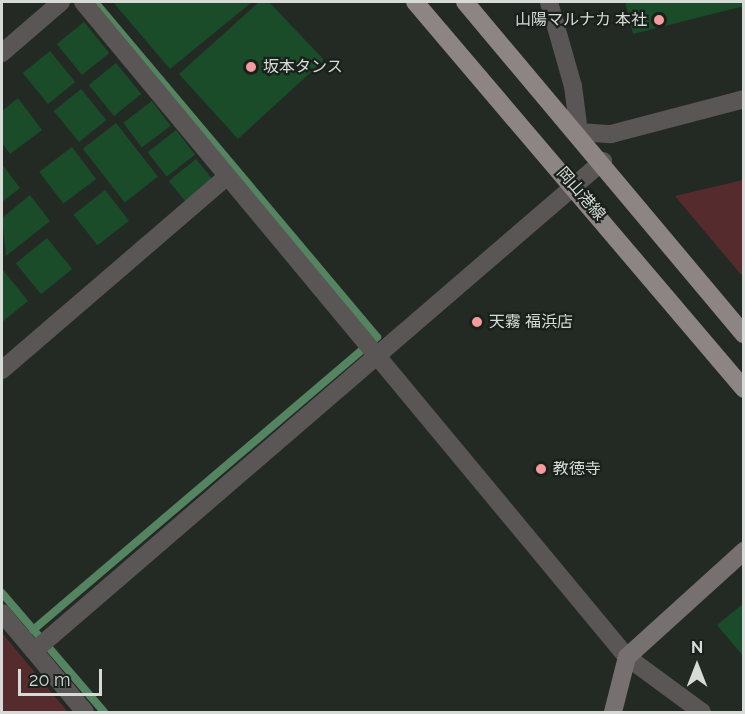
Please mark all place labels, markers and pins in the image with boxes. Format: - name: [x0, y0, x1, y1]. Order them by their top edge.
- place label: 山陽マルナカ 本社: [515, 10, 647, 30]
- marker: 山陽マルナカ 本社: [652, 13, 666, 27]
- place label: 坂本タンス: [263, 57, 343, 77]
- marker: 坂本タンス: [244, 60, 258, 74]
- place label: 天霧 福浜店: [489, 312, 573, 332]
- marker: 天霧 福浜店: [470, 315, 484, 329]
- place label: 教徳寺: [553, 459, 601, 479]
- marker: 教徳寺: [534, 462, 548, 476]

